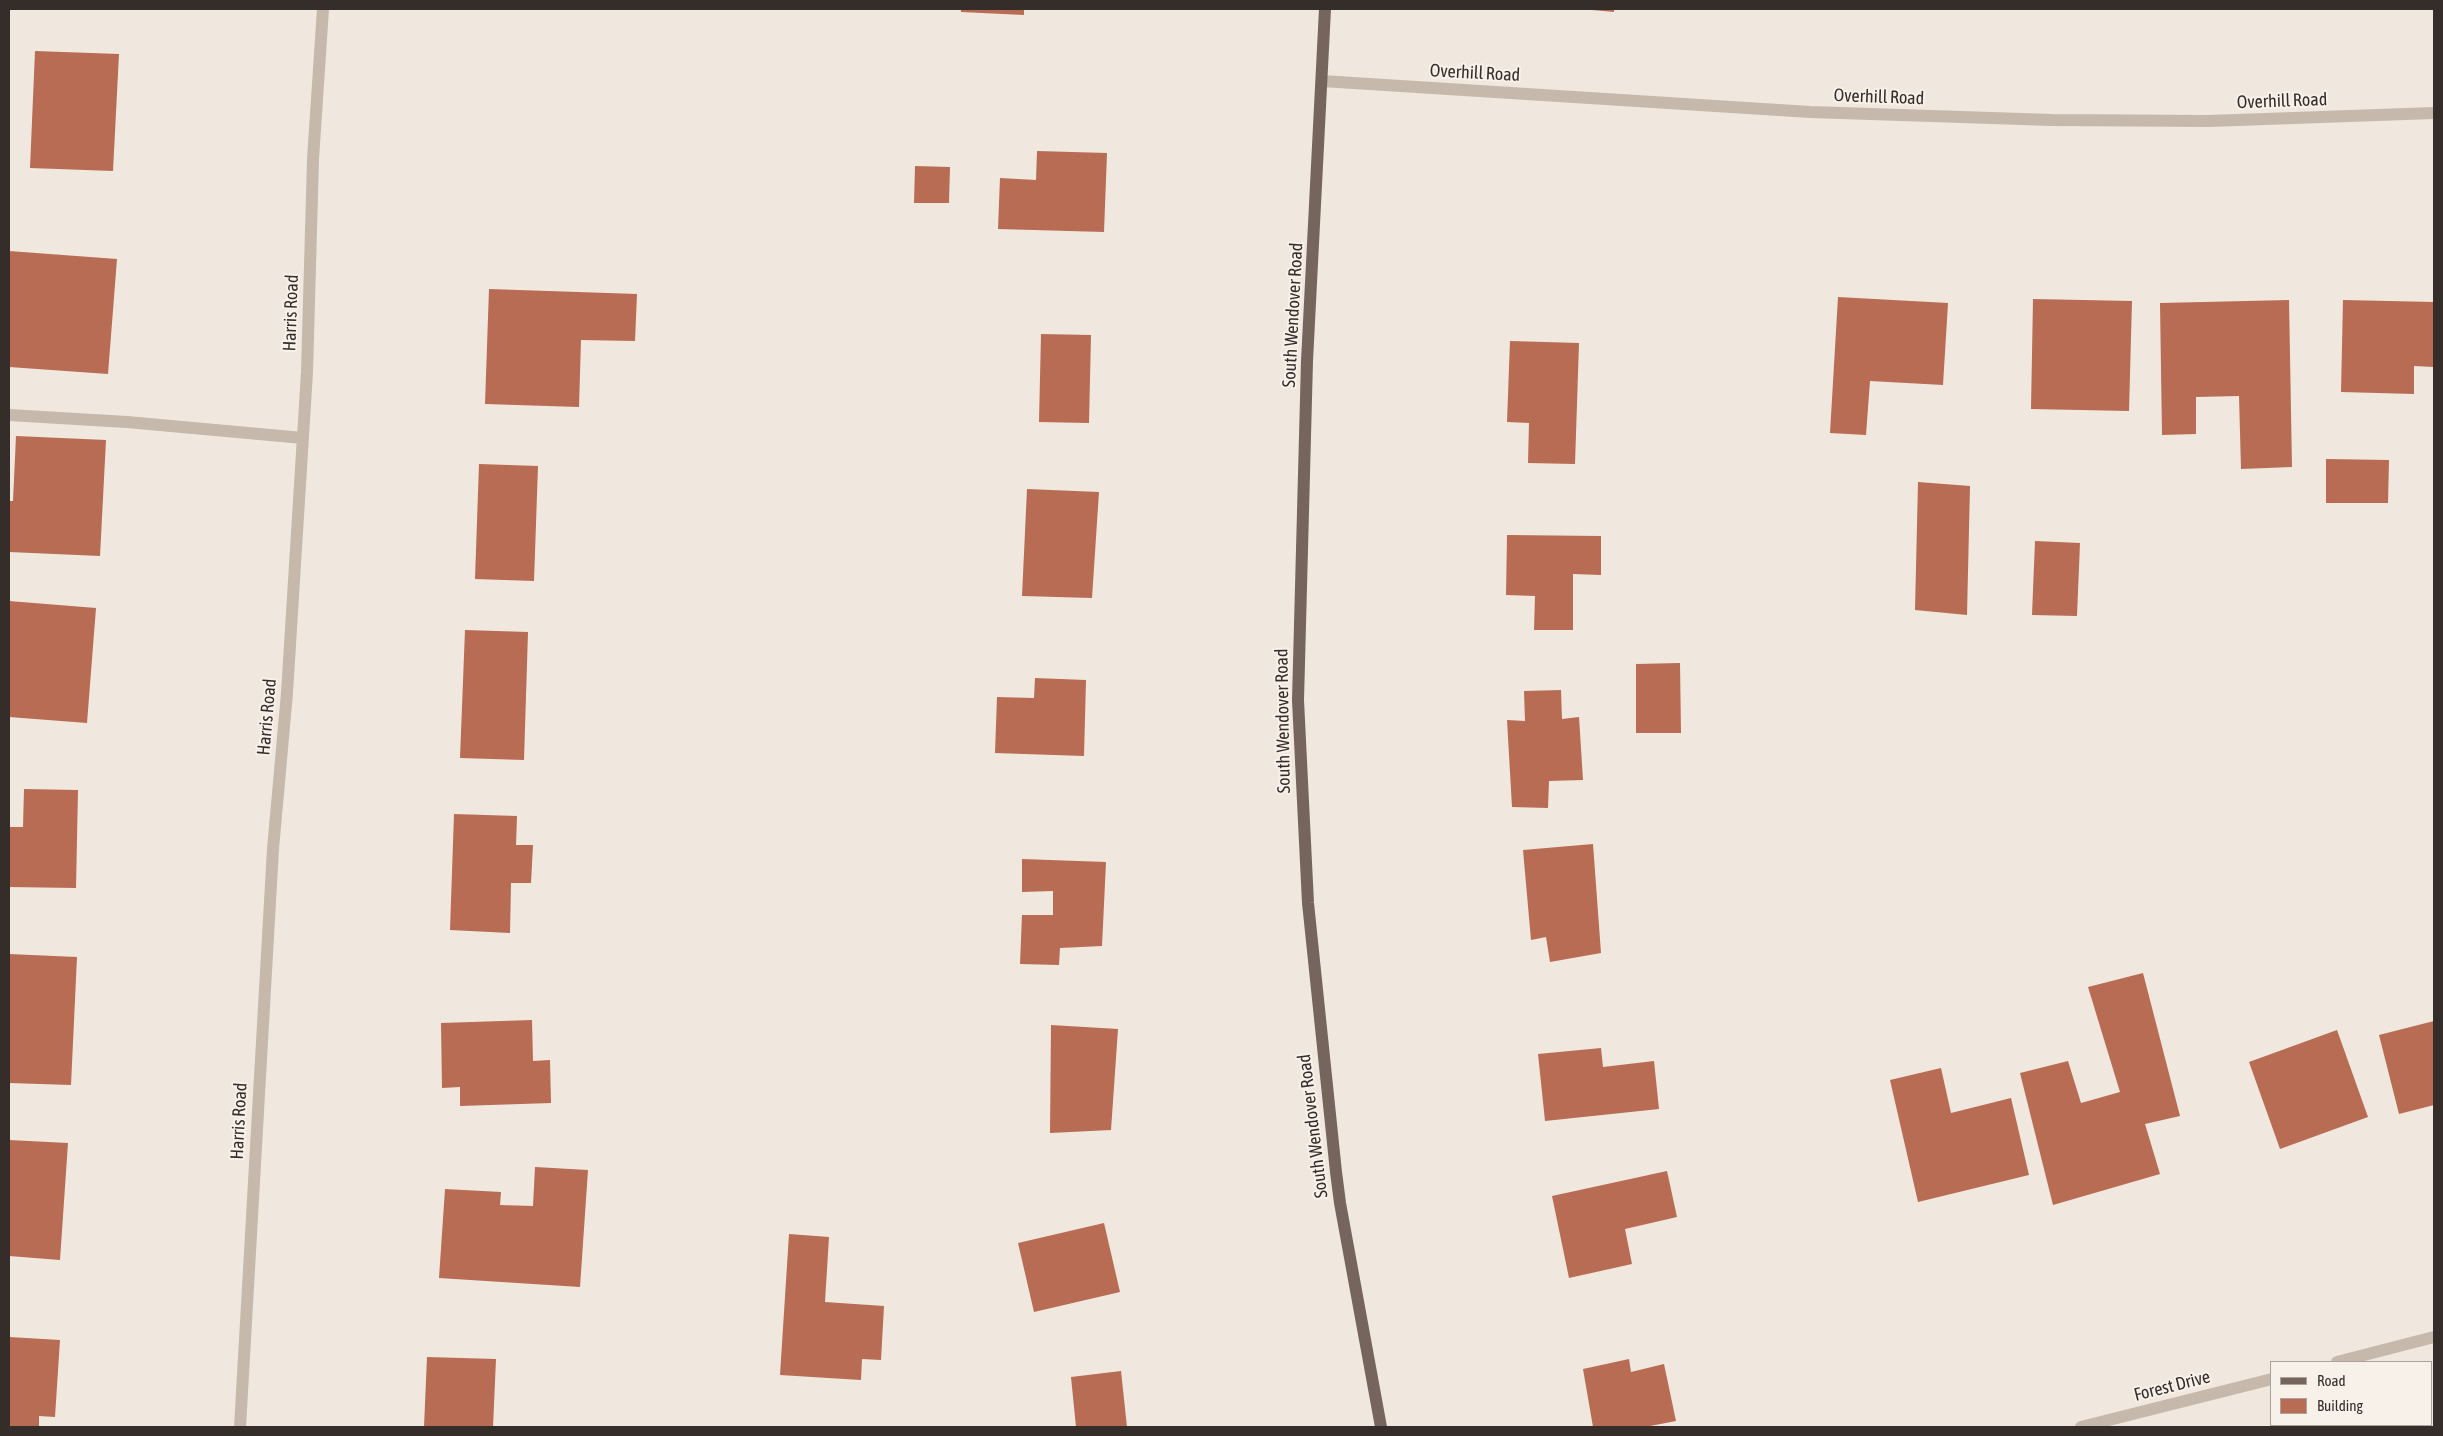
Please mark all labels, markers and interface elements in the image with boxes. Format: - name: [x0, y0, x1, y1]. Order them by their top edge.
- street label: Overhill Road: [1429, 60, 1521, 86]
- street label: Overhill Road: [1833, 85, 1925, 109]
- street label: Overhill Road: [2236, 89, 2328, 113]
- street label: South Wendover Road: [1278, 242, 1308, 388]
- street label: Harris Road: [279, 274, 303, 352]
- street label: South Wendover Road: [1271, 648, 1295, 794]
- street label: Harris Road: [253, 678, 281, 756]
- street label: South Wendover Road: [1293, 1053, 1333, 1199]
- street label: Harris Road: [226, 1082, 252, 1160]
- legend: [2270, 1361, 2433, 1426]
- street label: Forest Drive: [2132, 1366, 2212, 1406]
- text: Road: [2317, 1372, 2346, 1389]
- text: Building: [2317, 1397, 2363, 1414]

